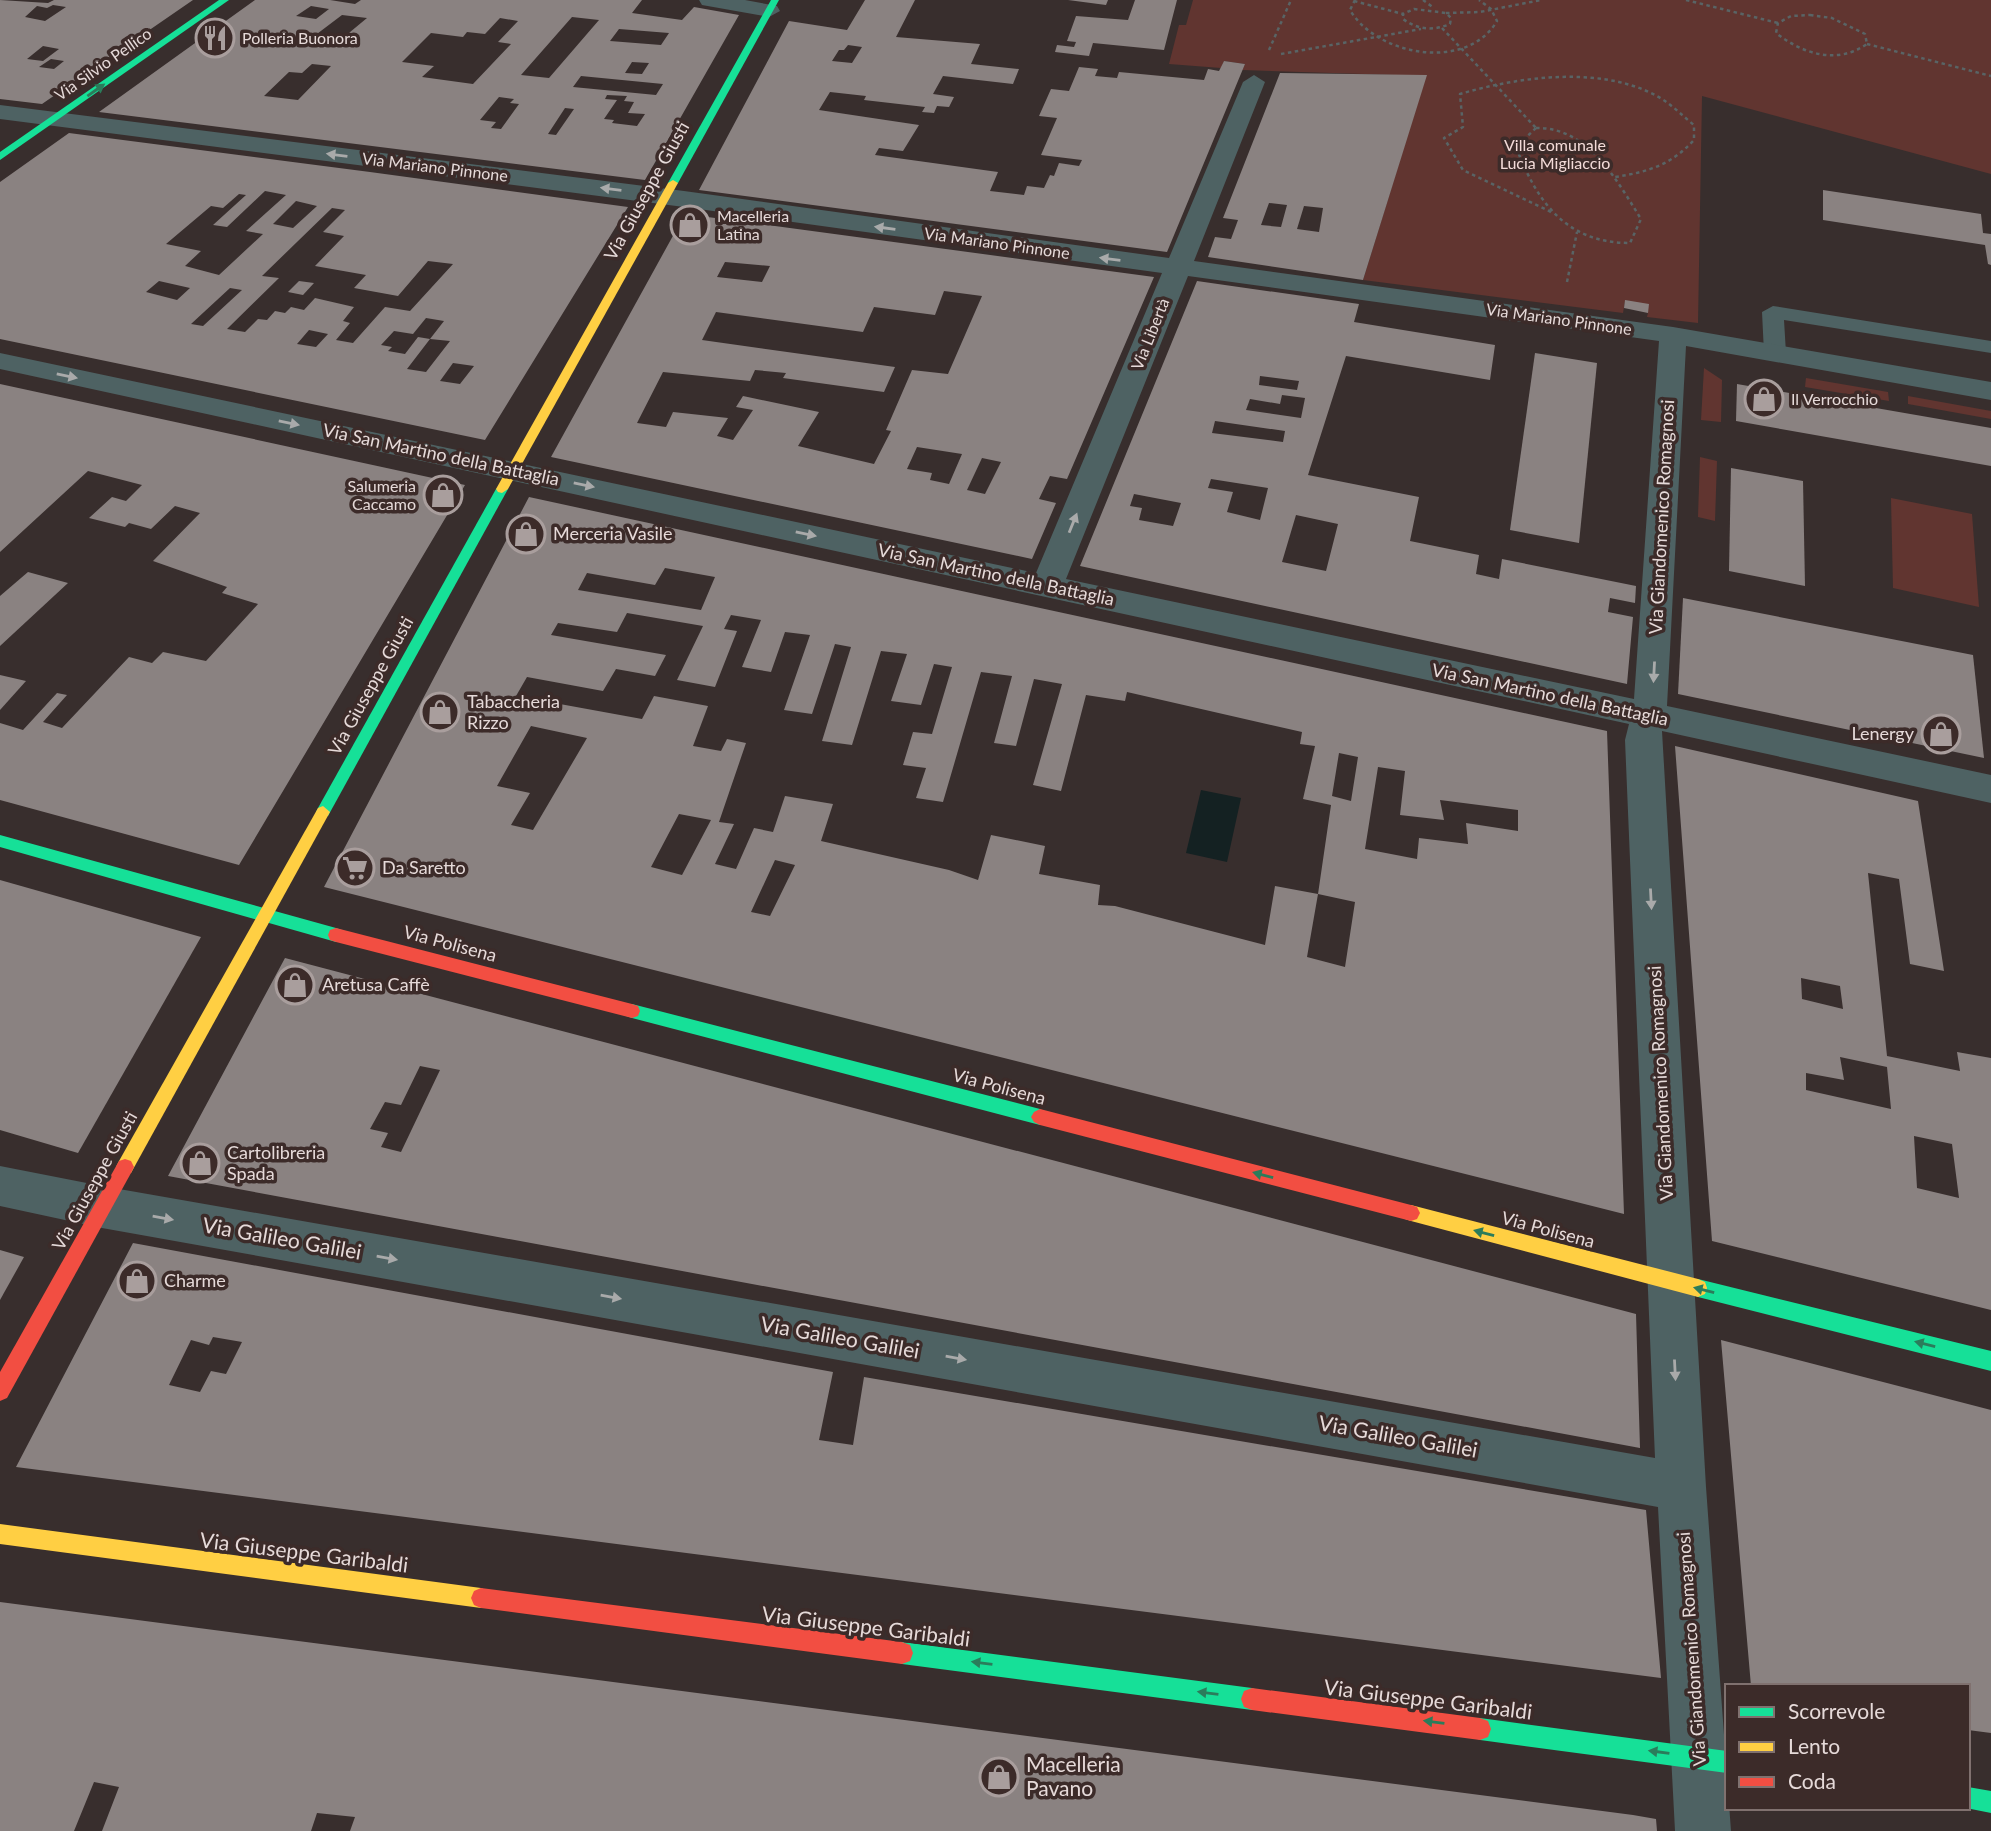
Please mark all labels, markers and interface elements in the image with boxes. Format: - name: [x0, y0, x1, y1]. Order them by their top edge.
- restaurant icon: Polleria Buonora: [194, 17, 236, 59]
- street label: Via Silvio Pellico: [51, 23, 155, 104]
- place label: Polleria Buonora: [242, 28, 358, 47]
- one-way arrow: [87, 83, 105, 97]
- street label: Via Giuseppe Giusti: [599, 117, 693, 264]
- park label: Villa comunale Lucia Migliaccio: [1500, 135, 1610, 172]
- street label: Via Mariano Pinnone: [361, 148, 509, 185]
- one-way arrow: [325, 149, 347, 160]
- one-way arrow: [600, 184, 622, 195]
- shop icon: Macelleria Latina: [669, 204, 711, 246]
- place label: Macelleria Latina: [717, 206, 789, 243]
- one-way arrow: [874, 222, 896, 233]
- street label: Via Mariano Pinnone: [923, 223, 1071, 262]
- one-way arrow: [1099, 253, 1121, 264]
- street label: Via Libertà: [1127, 295, 1173, 372]
- street label: Via Mariano Pinnone: [1485, 299, 1633, 338]
- one-way arrow: [56, 370, 78, 381]
- shop icon: Il Verrocchio: [1743, 378, 1785, 420]
- place label: Il Verrocchio: [1791, 389, 1878, 408]
- street label: Via Giandomenico Romagnosi: [1644, 399, 1678, 635]
- one-way arrow: [278, 417, 300, 428]
- street label: Via San Martino della Battaglia: [321, 418, 561, 490]
- shop icon: Salumeria Caccamo: [422, 474, 464, 516]
- place label: Salumeria Caccamo: [348, 476, 416, 513]
- one-way arrow: [573, 480, 595, 491]
- shop icon: Merceria Vasile: [505, 513, 547, 555]
- one-way arrow: [1067, 513, 1079, 533]
- place label: Merceria Vasile: [553, 522, 673, 544]
- one-way arrow: [795, 528, 817, 539]
- street label: Via San Martino della Battaglia: [876, 538, 1116, 610]
- street label: Via Giuseppe Giusti: [323, 612, 417, 759]
- street label: Via San Martino della Battaglia: [1430, 658, 1670, 730]
- one-way arrow: [1648, 661, 1659, 683]
- place label: Tabaccheria Rizzo: [467, 690, 560, 733]
- shop icon: Tabaccheria Rizzo: [419, 691, 461, 733]
- shop icon: Lenergy: [1920, 713, 1962, 755]
- place label: Lenergy: [1851, 722, 1915, 744]
- supermarket icon: Da Saretto: [334, 847, 376, 889]
- place label: Da Saretto: [382, 856, 466, 878]
- one-way arrow: [1646, 888, 1657, 910]
- street label: Via Polisena: [401, 920, 499, 966]
- shop icon: Aretusa Caffè: [274, 964, 316, 1006]
- street label: Via Giandomenico Romagnosi: [1643, 965, 1677, 1201]
- place label: Aretusa Caffè: [322, 973, 430, 995]
- street label: Via Polisena: [950, 1063, 1048, 1109]
- street label: Via Giuseppe Giusti: [47, 1107, 141, 1254]
- place label: Cartolibreria Spada: [227, 1141, 325, 1184]
- shop icon: Cartolibreria Spada: [179, 1142, 221, 1184]
- one-way arrow: [1253, 1170, 1274, 1180]
- street label: Via Polisena: [1499, 1206, 1597, 1252]
- street label: Via Galileo Galilei: [201, 1211, 364, 1264]
- one-way arrow: [152, 1213, 174, 1224]
- one-way arrow: [1472, 1227, 1494, 1238]
- one-way arrow: [376, 1253, 398, 1264]
- shop icon: Charme: [116, 1260, 158, 1302]
- place label: Charme: [164, 1269, 226, 1291]
- one-way arrow: [1693, 1284, 1715, 1295]
- one-way arrow: [600, 1292, 622, 1303]
- street label: Via Galileo Galilei: [759, 1310, 922, 1363]
- one-way arrow: [1914, 1338, 1936, 1349]
- one-way arrow: [945, 1353, 967, 1364]
- one-way arrow: [1670, 1360, 1681, 1382]
- street label: Via Galileo Galilei: [1317, 1409, 1480, 1462]
- street label: Via Giuseppe Garibaldi: [199, 1526, 410, 1577]
- street label: Via Giandomenico Romagnosi: [1672, 1531, 1710, 1767]
- street label: Via Giuseppe Garibaldi: [761, 1600, 972, 1651]
- one-way arrow: [971, 1658, 993, 1669]
- street label: Via Giuseppe Garibaldi: [1323, 1673, 1534, 1724]
- legend: [1725, 1684, 1970, 1810]
- one-way arrow: [1197, 1687, 1219, 1698]
- text: Scorrevole: [1788, 1698, 1885, 1723]
- one-way arrow: [1422, 1717, 1444, 1728]
- text: Lento: [1788, 1733, 1840, 1758]
- one-way arrow: [1648, 1746, 1670, 1757]
- place label: Macelleria Pavano: [1026, 1751, 1121, 1800]
- shop icon: Macelleria Pavano: [978, 1756, 1020, 1798]
- text: Coda: [1788, 1768, 1836, 1793]

